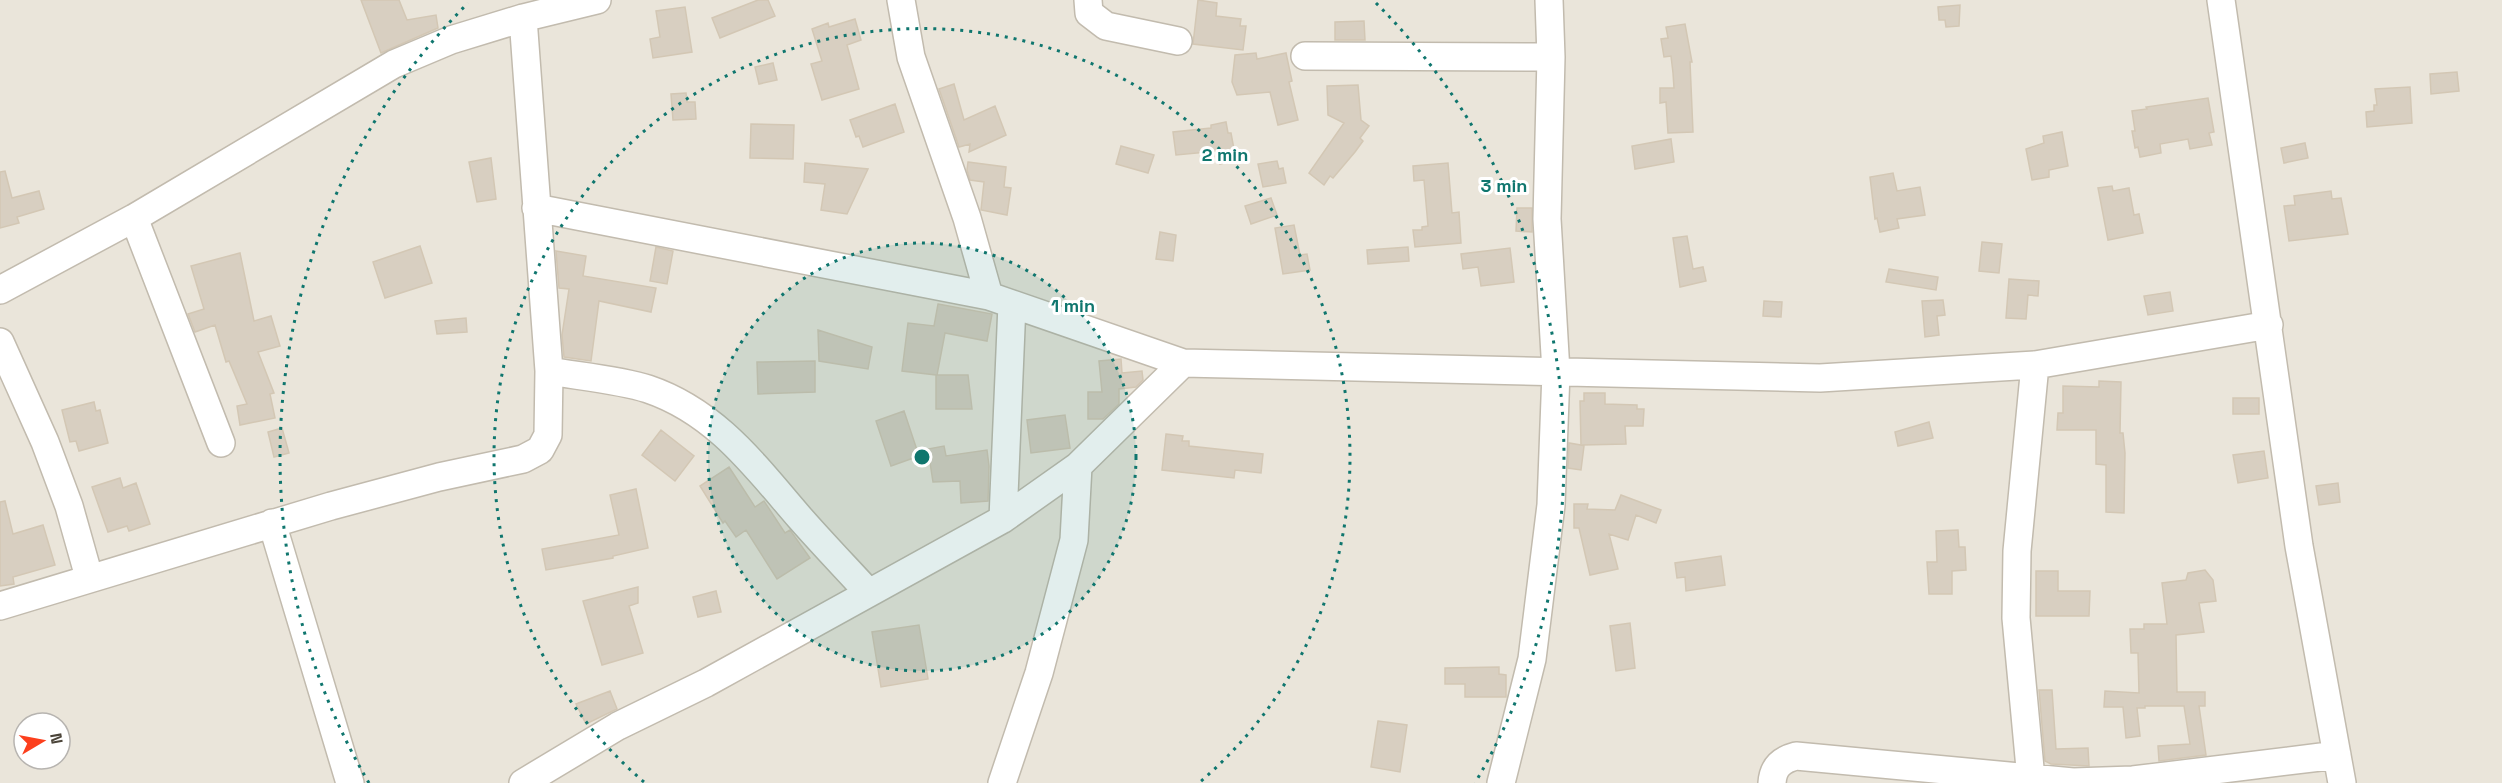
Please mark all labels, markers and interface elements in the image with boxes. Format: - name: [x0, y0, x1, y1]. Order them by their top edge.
- text: 2 min: [1202, 143, 1248, 166]
- text: 3 min: [1481, 174, 1527, 197]
- text: 1 min: [1051, 294, 1095, 317]
- centre of rings: [912, 447, 932, 467]
- north arrow: [12, 711, 72, 771]
- text: N: [45, 731, 68, 746]

